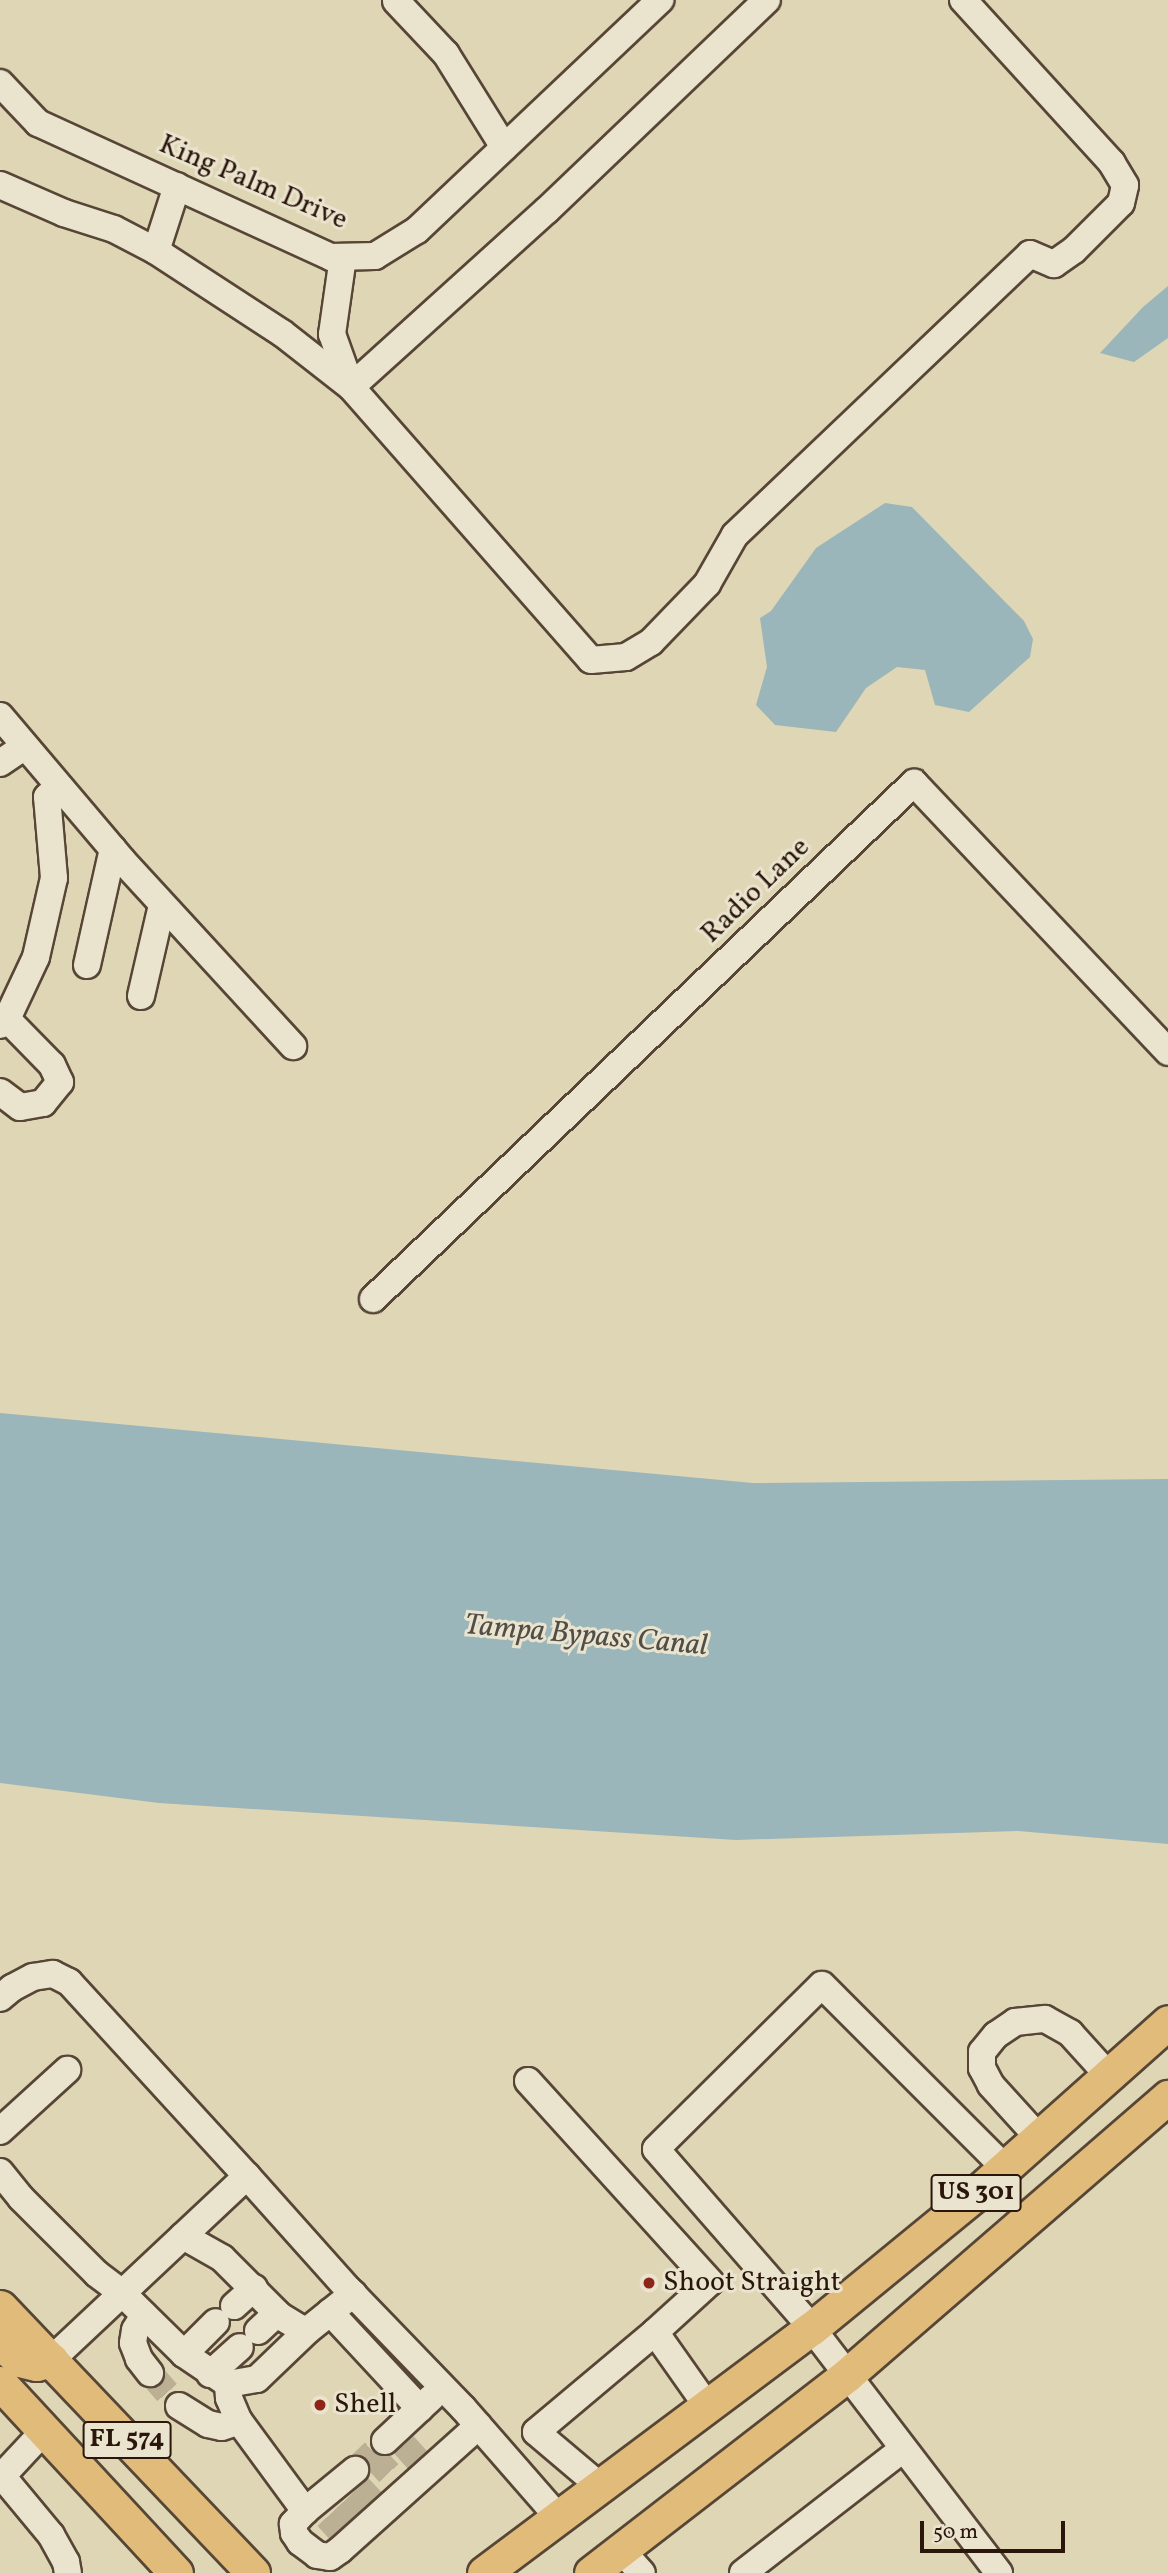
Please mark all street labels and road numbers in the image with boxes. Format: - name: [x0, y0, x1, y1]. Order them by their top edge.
- street label: King Palm Drive: [154, 128, 352, 238]
- street label: Radio Lane: [695, 831, 817, 951]
- road number: US 301: [930, 2170, 1021, 2216]
- road number: FL 574: [82, 2418, 172, 2462]

